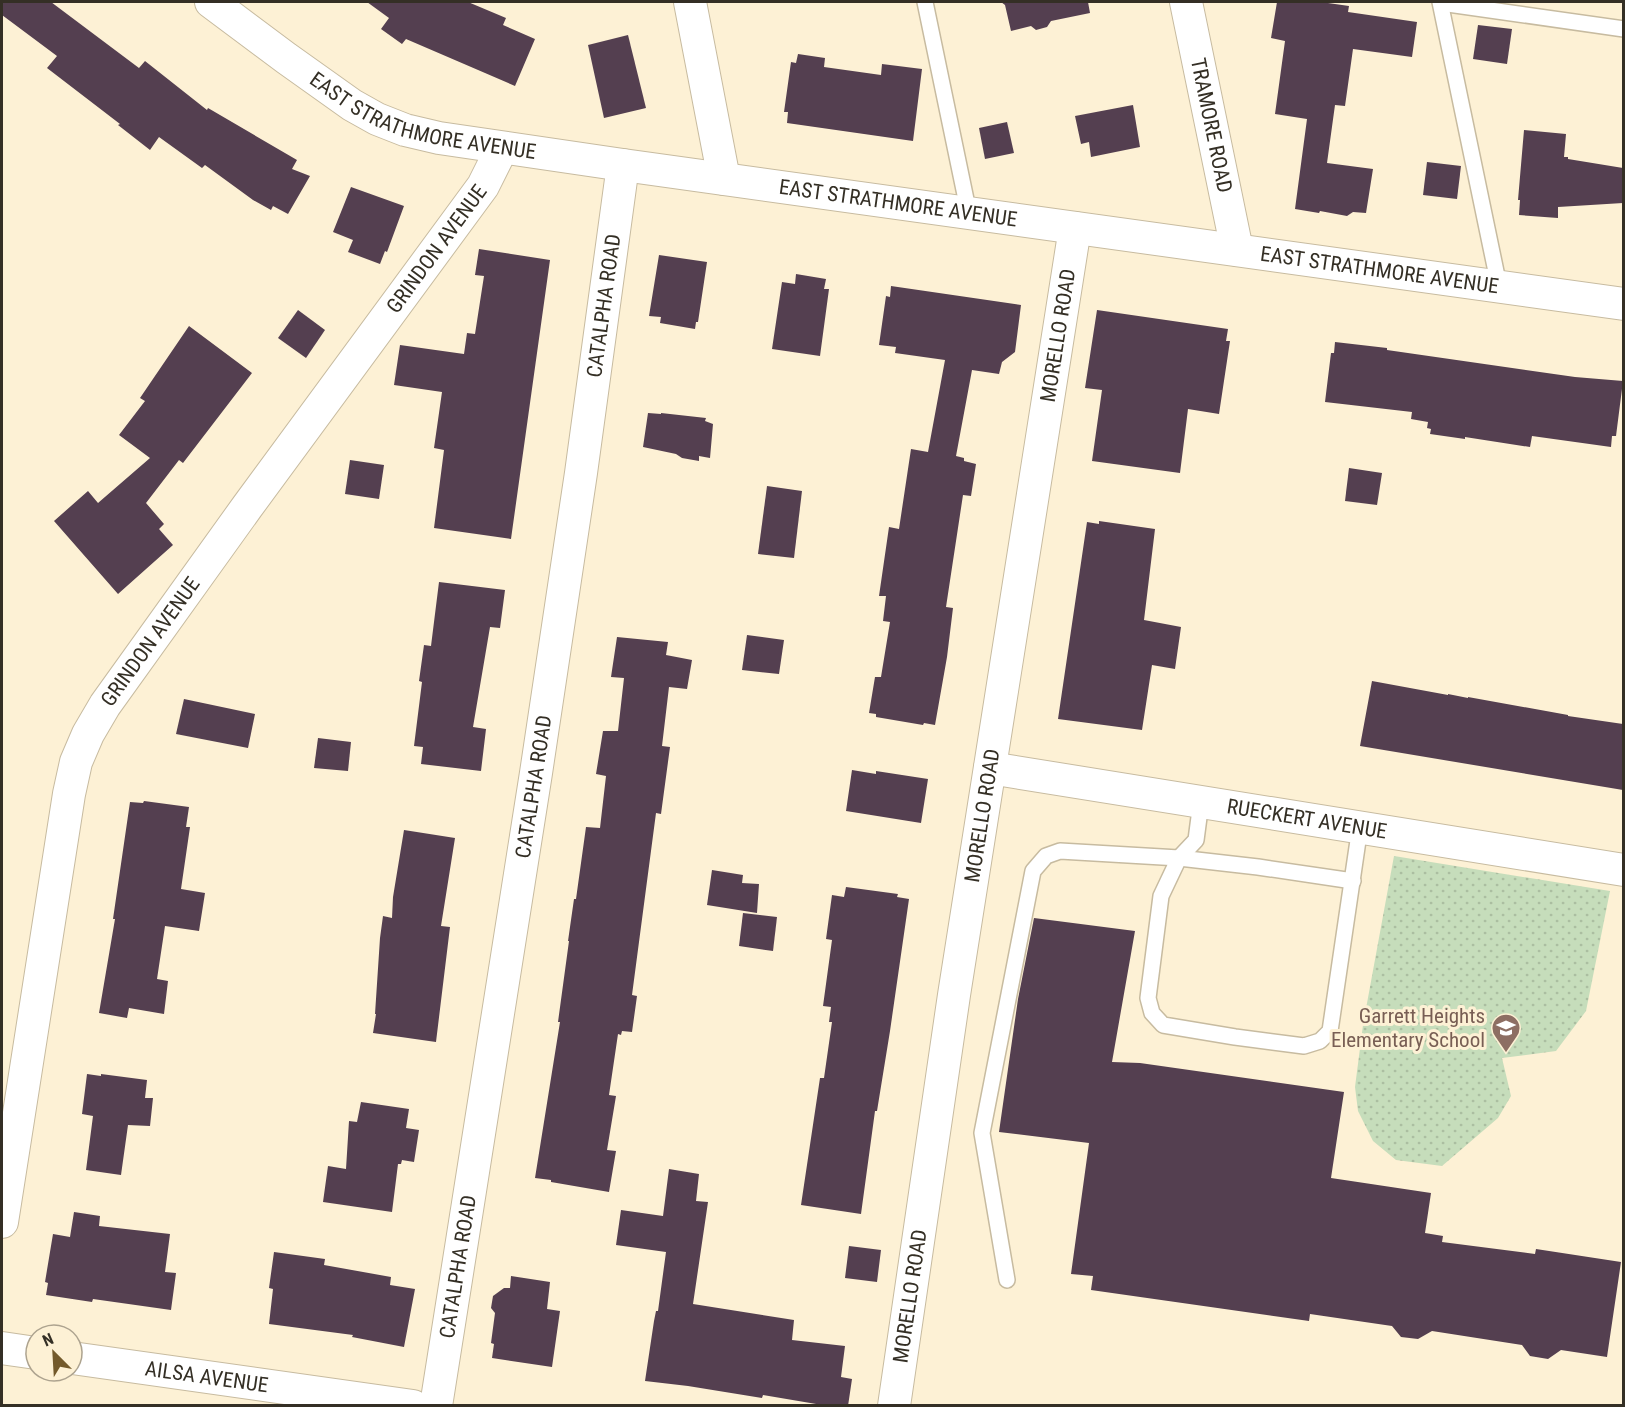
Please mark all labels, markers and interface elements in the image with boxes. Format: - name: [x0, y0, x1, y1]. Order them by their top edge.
- street label: TRAMORE ROAD: [1186, 56, 1237, 195]
- street label: EAST STRATHMORE AVENUE: [305, 67, 538, 164]
- street label: EAST STRATHMORE AVENUE: [777, 175, 1019, 232]
- street label: GRINDON AVENUE: [382, 180, 492, 318]
- street label: CATALPHA ROAD: [582, 233, 625, 379]
- street label: EAST STRATHMORE AVENUE: [1259, 242, 1500, 298]
- street label: MORELLO ROAD: [1036, 267, 1080, 404]
- street label: GRINDON AVENUE: [96, 572, 205, 711]
- street label: CATALPHA ROAD: [511, 713, 557, 860]
- street label: MORELLO ROAD: [960, 747, 1005, 884]
- street label: RUECKERT AVENUE: [1225, 794, 1389, 844]
- place label: Garrett Heights Elementary School: [1331, 1004, 1485, 1052]
- school or university icon: Garrett Heights Elementary School: [1490, 1012, 1522, 1054]
- street label: CATALPHA ROAD: [435, 1194, 481, 1340]
- street label: MORELLO ROAD: [888, 1228, 932, 1364]
- north arrow: [24, 1323, 84, 1383]
- text: N: [40, 1329, 56, 1350]
- street label: AILSA AVENUE: [144, 1356, 270, 1397]

